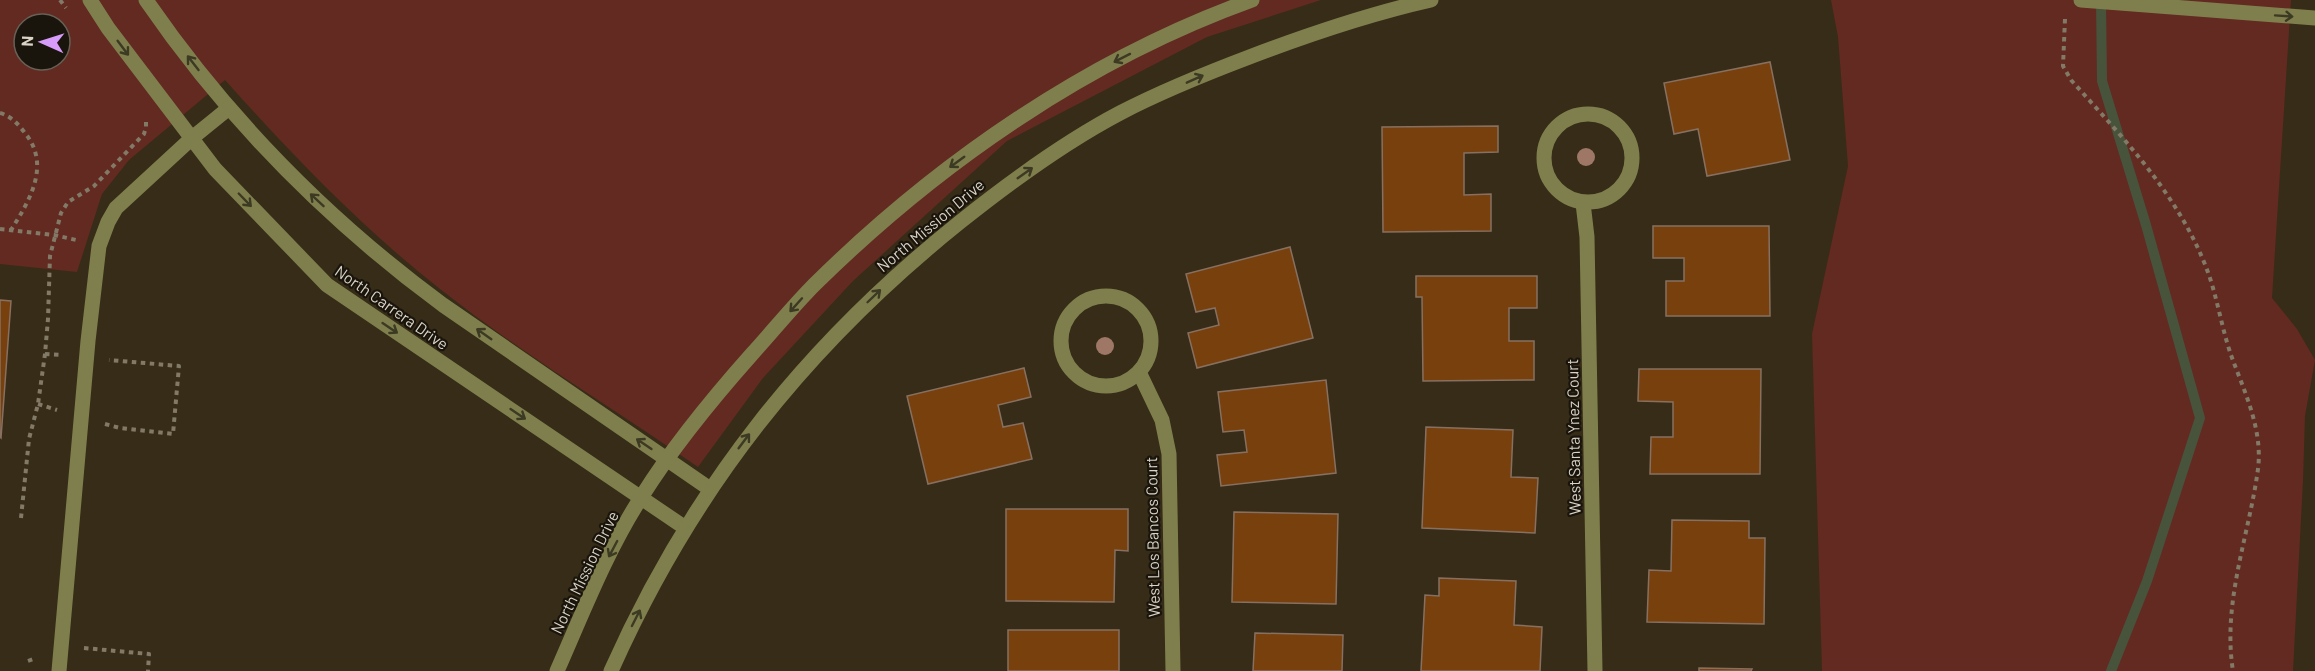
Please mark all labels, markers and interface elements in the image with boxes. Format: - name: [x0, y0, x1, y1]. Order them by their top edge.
- one-way arrow: [2274, 11, 2294, 22]
- north arrow: [12, 12, 72, 72]
- text: N: [17, 35, 36, 47]
- one-way arrow: [117, 39, 130, 55]
- one-way arrow: [1113, 53, 1131, 64]
- one-way arrow: [186, 55, 199, 71]
- one-way arrow: [1186, 72, 1204, 83]
- one-way arrow: [950, 156, 966, 169]
- one-way arrow: [1016, 167, 1033, 179]
- street label: North Mission Drive: [872, 175, 988, 275]
- one-way arrow: [238, 192, 252, 207]
- one-way arrow: [310, 192, 325, 207]
- street label: North Carrera Drive: [332, 261, 452, 353]
- one-way arrow: [866, 289, 881, 303]
- one-way arrow: [789, 297, 803, 312]
- one-way arrow: [382, 322, 398, 334]
- one-way arrow: [476, 328, 492, 340]
- street label: West Santa Ynez Court: [1562, 359, 1584, 515]
- one-way arrow: [509, 408, 526, 421]
- one-way arrow: [737, 433, 750, 449]
- one-way arrow: [636, 438, 653, 451]
- street label: West Los Bancos Court: [1141, 457, 1163, 617]
- street label: North Mission Drive: [546, 508, 622, 636]
- one-way arrow: [607, 540, 618, 558]
- one-way arrow: [631, 610, 642, 628]

